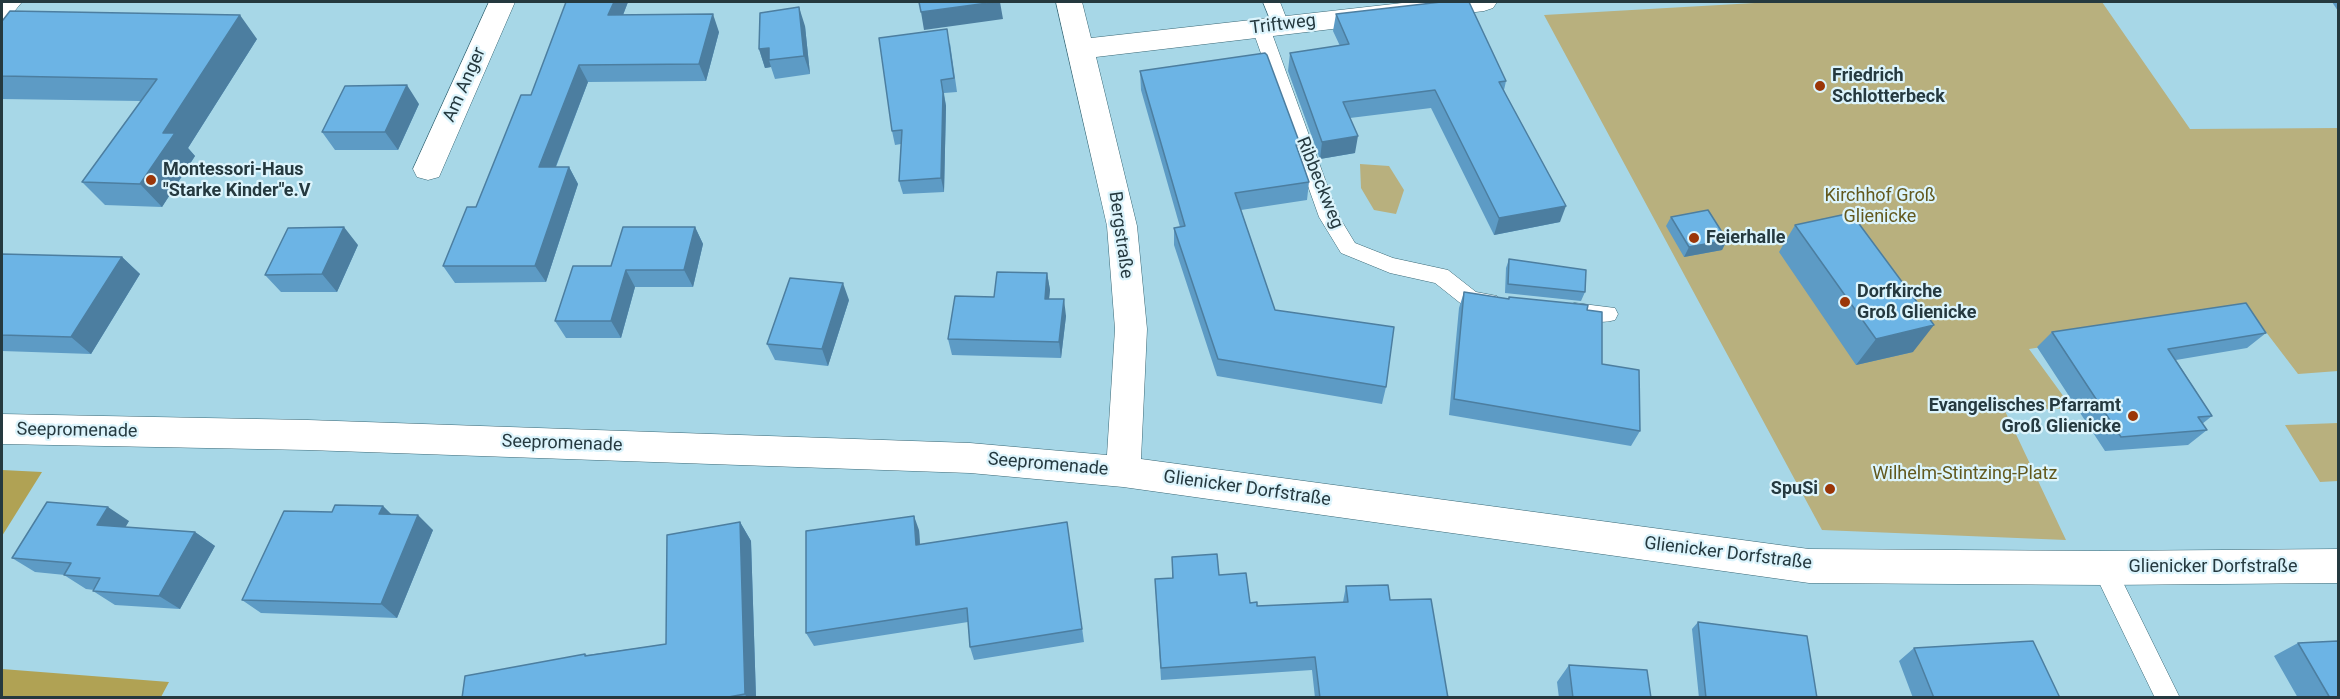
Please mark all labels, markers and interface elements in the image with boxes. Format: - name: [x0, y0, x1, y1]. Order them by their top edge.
- street label: Triftweg: [1249, 10, 1317, 40]
- street label: Am Anger: [439, 44, 491, 126]
- place label: Friedrich Schlotterbeck: [1832, 65, 1945, 107]
- marker: Friedrich Schlotterbeck: [1813, 79, 1827, 93]
- street label: Ribbeckweg: [1291, 134, 1347, 232]
- place label: Montessori-Haus "Starke Kinder"e.V: [163, 159, 311, 201]
- marker: Montessori-Haus "Starke Kinder"e.V: [144, 173, 158, 187]
- park label: Kirchhof Groß Glienicke: [1825, 185, 1935, 228]
- street label: Bergstraße: [1103, 190, 1137, 280]
- place label: Feierhalle: [1706, 227, 1785, 249]
- marker: Feierhalle: [1687, 231, 1701, 245]
- place label: Dorfkirche Groß Glienicke: [1857, 281, 1977, 324]
- marker: Dorfkirche Groß Glienicke: [1838, 295, 1852, 309]
- place label: Evangelisches Pfarramt Groß Glienicke: [1929, 395, 2121, 438]
- marker: Evangelisches Pfarramt Groß Glienicke: [2126, 409, 2140, 423]
- street label: Seepromenade: [16, 419, 138, 443]
- street label: Seepromenade: [501, 431, 623, 457]
- street label: Seepromenade: [987, 449, 1109, 481]
- park label: Wilhelm-Stintzing-Platz: [1873, 463, 2057, 485]
- street label: Glienicker Dorfstraße: [1162, 467, 1332, 511]
- place label: SpuSi: [1771, 478, 1818, 500]
- marker: SpuSi: [1823, 482, 1837, 496]
- street label: Glienicker Dorfstraße: [1643, 533, 1813, 575]
- street label: Glienicker Dorfstraße: [2129, 556, 2297, 578]

